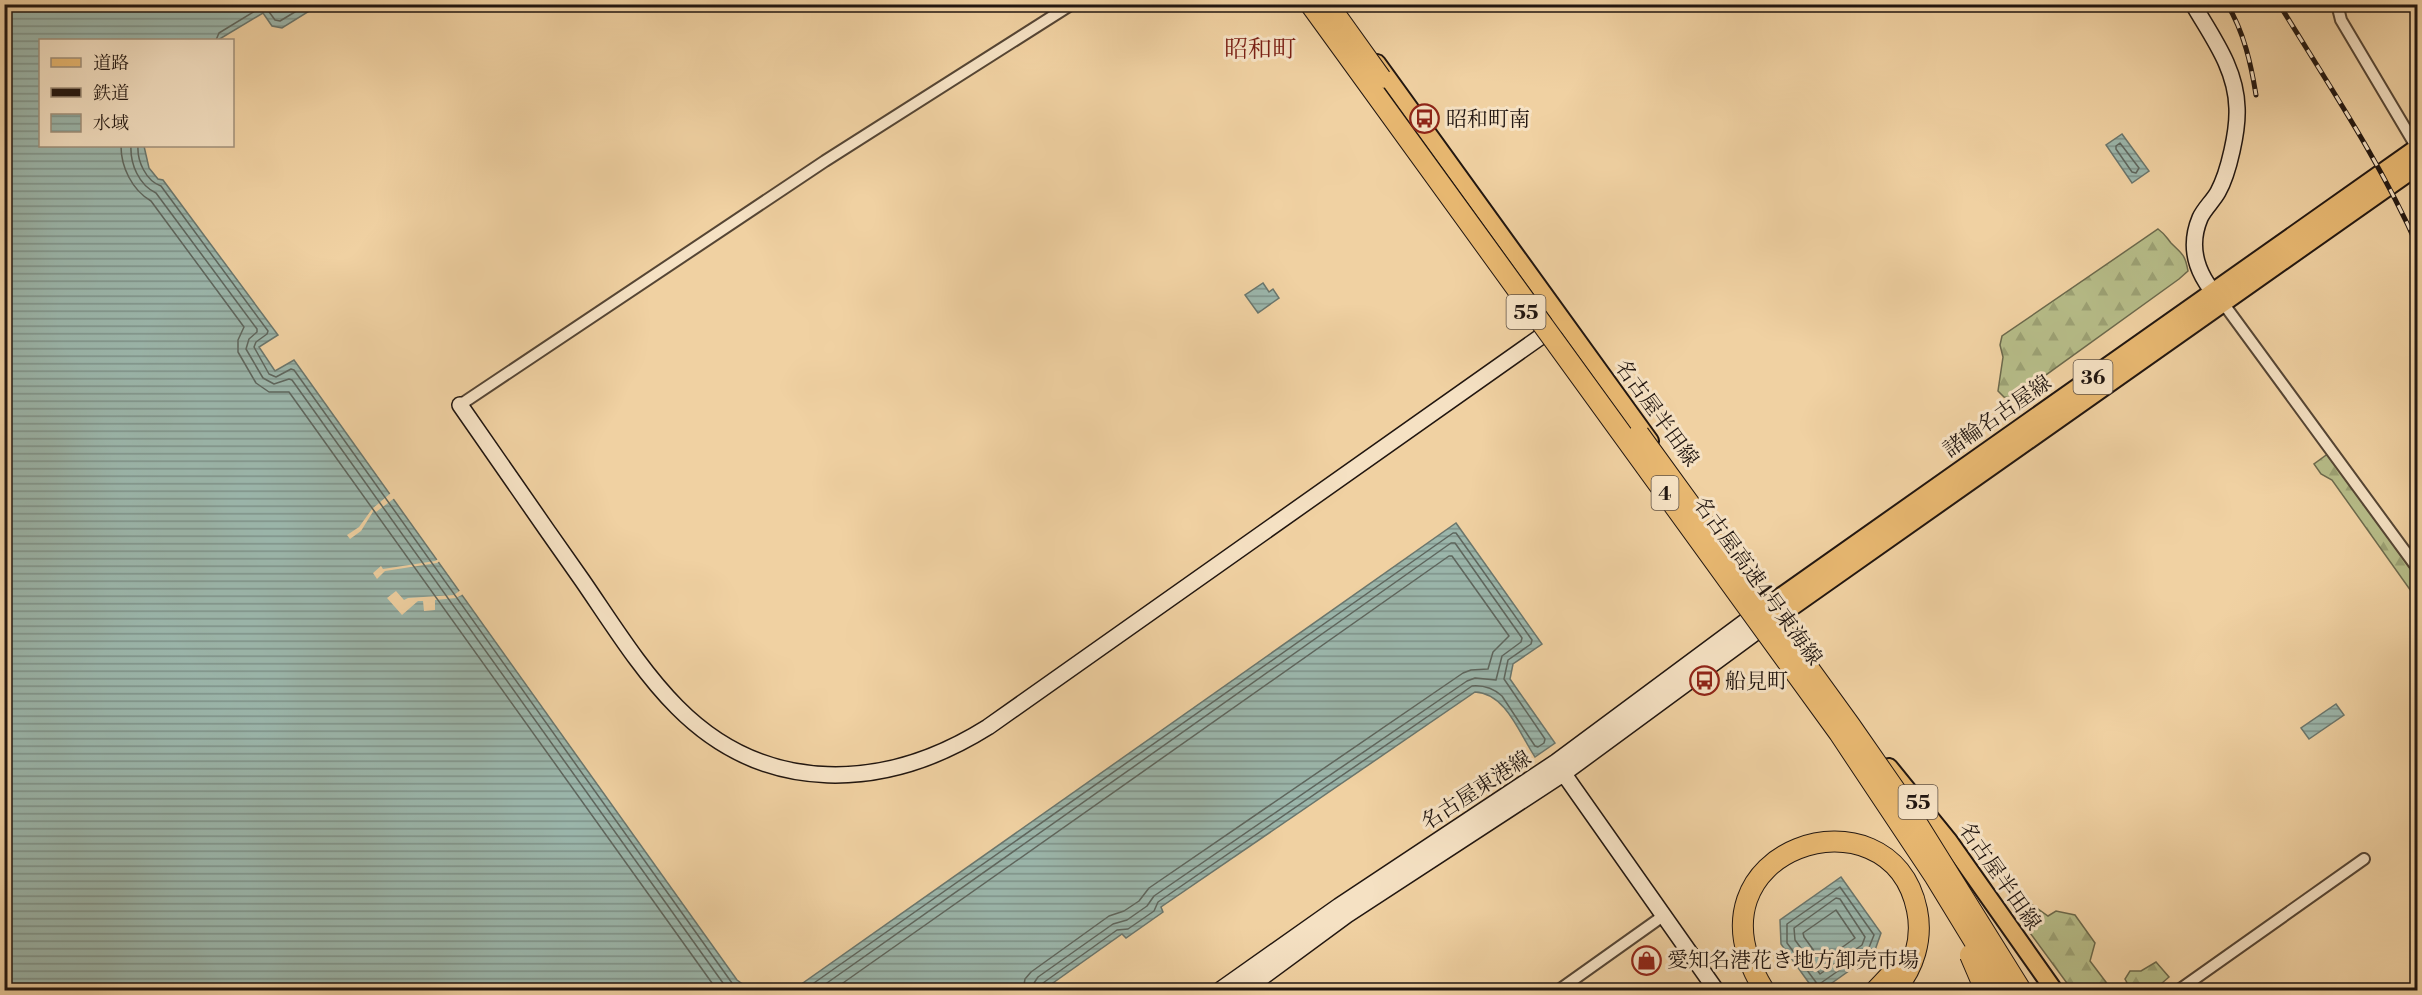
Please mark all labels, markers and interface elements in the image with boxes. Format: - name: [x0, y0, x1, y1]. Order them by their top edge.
- district label: 昭和町: [1224, 35, 1296, 65]
- legend: [39, 39, 234, 147]
- text: 道路: [93, 52, 129, 75]
- text: 鉄道: [93, 82, 129, 105]
- bus stop icon: 昭和町南: [1409, 103, 1441, 135]
- place label: 昭和町南: [1446, 107, 1530, 133]
- text: 水域: [93, 112, 129, 135]
- road number: 55: [1506, 295, 1546, 329]
- street label: 名古屋半田線: [1609, 355, 1704, 472]
- road number: 36: [2074, 360, 2112, 394]
- street label: 諸輪名古屋線: [1939, 370, 2057, 464]
- road number: 4: [1652, 476, 1678, 510]
- street label: 名古屋高速4号東海線: [1687, 492, 1827, 671]
- bus stop icon: 船見町: [1688, 665, 1720, 697]
- place label: 船見町: [1725, 669, 1788, 695]
- street label: 名古屋東港線: [1417, 746, 1536, 836]
- road number: 55: [1898, 785, 1938, 819]
- street label: 名古屋半田線: [1952, 818, 2046, 936]
- shop icon: 愛知名港花き地方卸売市場: [1630, 944, 1662, 976]
- place label: 愛知名港花き地方卸売市場: [1667, 948, 1919, 974]

